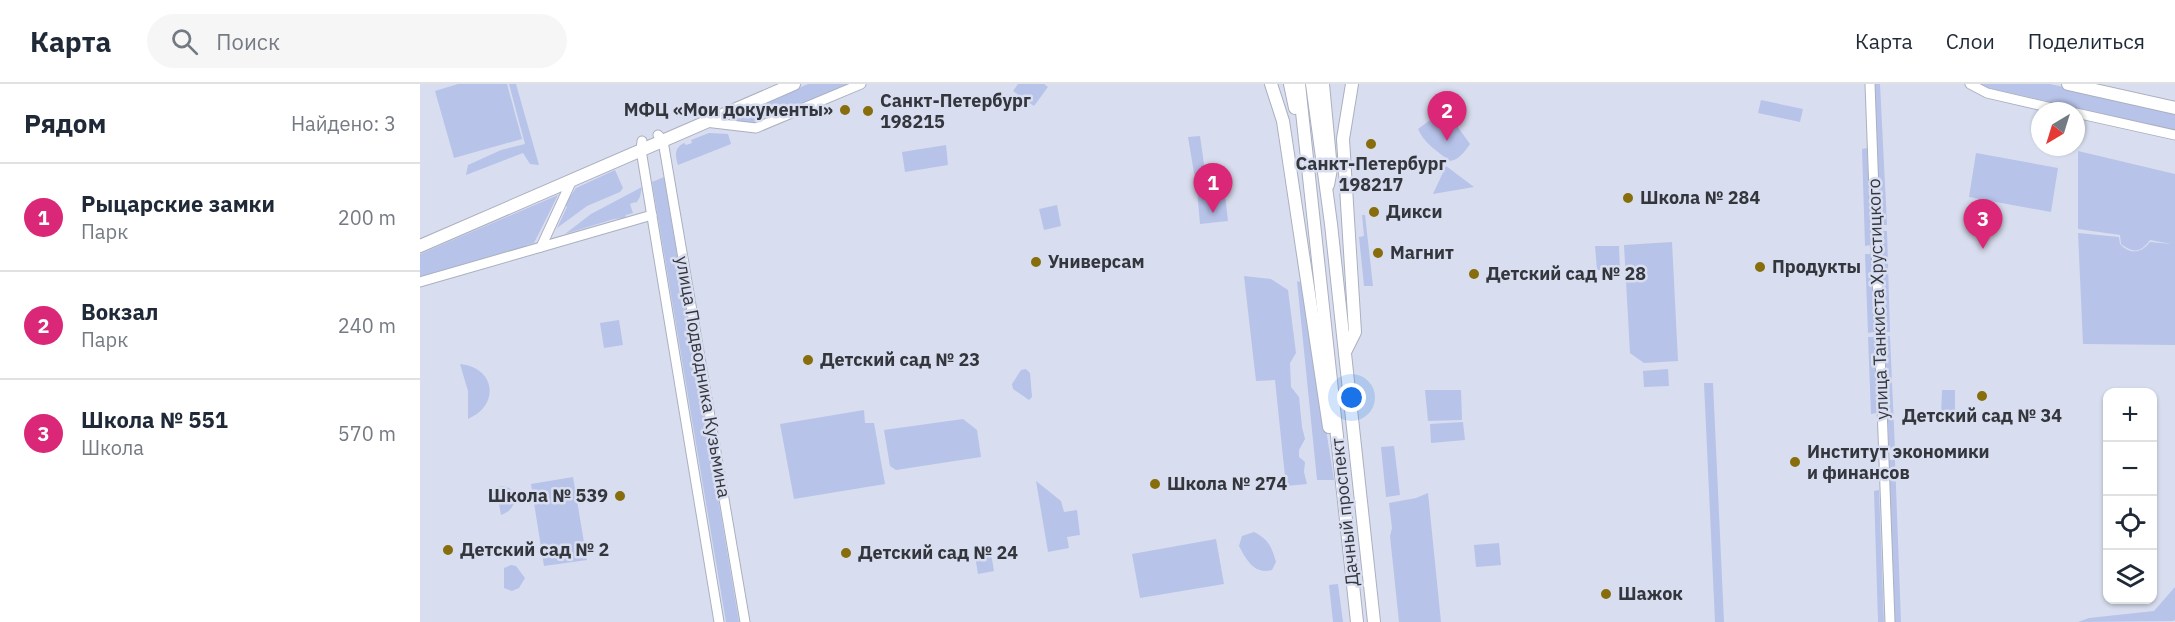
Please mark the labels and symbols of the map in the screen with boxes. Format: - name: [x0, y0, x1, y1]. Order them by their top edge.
- place label: Санкт-Петербург 198215: [880, 89, 1031, 133]
- pin: 2: [1428, 92, 1466, 141]
- place label: МФЦ «Мои документы»: [624, 98, 833, 121]
- north arrow: [2031, 102, 2085, 156]
- marker: МФЦ «Мои документы»: [838, 103, 852, 117]
- marker: Санкт-Петербург 198215: [861, 104, 875, 118]
- marker: Санкт-Петербург 198217: [1364, 137, 1378, 151]
- place label: Санкт-Петербург 198217: [1296, 152, 1446, 196]
- pin: 1: [1194, 164, 1232, 213]
- street label: улица Танкиста Хрустицкого: [1862, 178, 1893, 420]
- place label: Школа № 284: [1640, 186, 1760, 209]
- marker: Школа № 284: [1621, 191, 1635, 205]
- place label: Дикси: [1386, 200, 1442, 223]
- pin: 3: [1964, 200, 2002, 249]
- marker: Дикси: [1367, 205, 1381, 219]
- place label: Магнит: [1390, 241, 1454, 264]
- marker: Магнит: [1371, 246, 1385, 260]
- place label: Универсам: [1048, 250, 1144, 273]
- street label: улица Подводника Кузьмина: [671, 254, 736, 500]
- marker: Универсам: [1029, 255, 1043, 269]
- place label: Продукты: [1772, 255, 1861, 278]
- marker: Продукты: [1753, 260, 1767, 274]
- place label: Детский сад № 28: [1486, 262, 1646, 285]
- marker: Детский сад № 28: [1467, 267, 1481, 281]
- place label: Детский сад № 23: [820, 348, 980, 371]
- marker: Детский сад № 23: [801, 353, 815, 367]
- your location: [1337, 383, 1366, 412]
- marker: Детский сад № 34: [1975, 389, 1989, 403]
- place label: Детский сад № 34: [1902, 404, 2062, 427]
- street label: Дачный проспект: [1325, 436, 1364, 587]
- place label: Институт экономики и финансов: [1807, 440, 1990, 484]
- marker: Институт экономики и финансов: [1788, 455, 1802, 469]
- place label: Школа № 274: [1167, 472, 1287, 495]
- marker: Школа № 274: [1148, 477, 1162, 491]
- place label: Школа № 539: [488, 484, 608, 507]
- marker: Школа № 539: [613, 489, 627, 503]
- place label: Детский сад № 2: [460, 538, 609, 561]
- place label: Детский сад № 24: [858, 541, 1018, 564]
- marker: Детский сад № 2: [441, 543, 455, 557]
- marker: Детский сад № 24: [839, 546, 853, 560]
- place label: Шажок: [1618, 582, 1683, 605]
- marker: Шажок: [1599, 587, 1613, 601]

